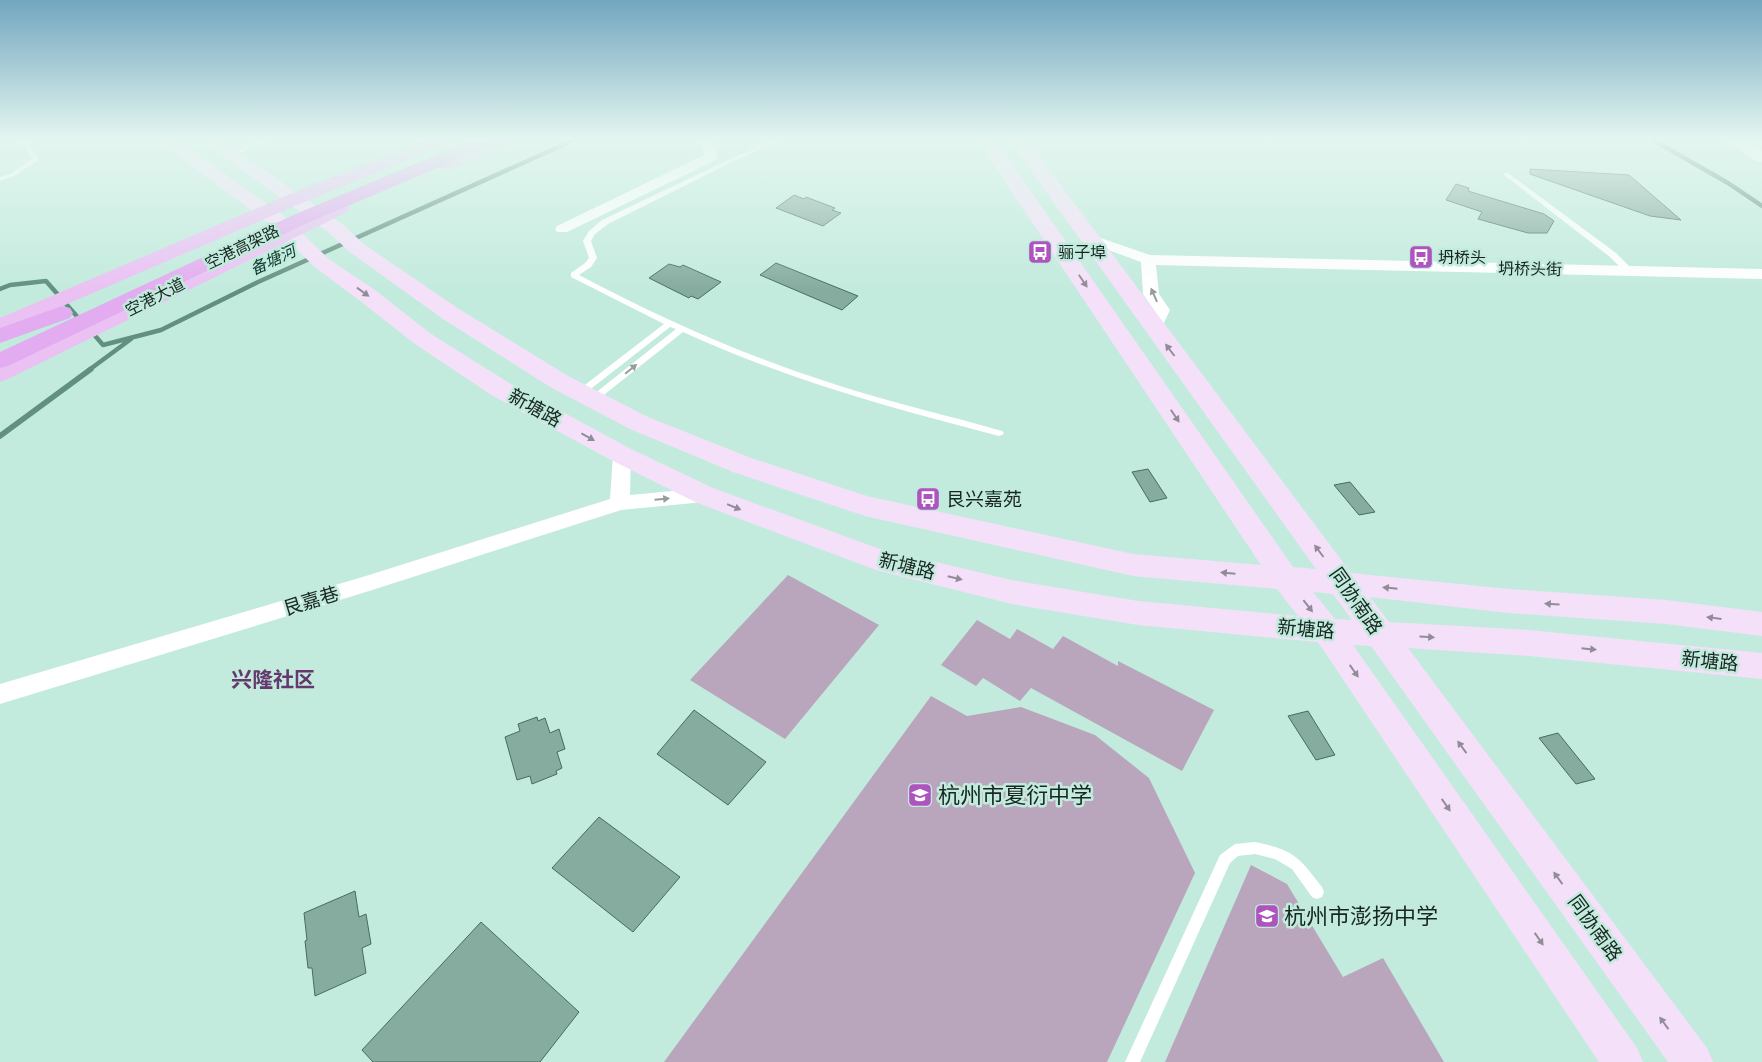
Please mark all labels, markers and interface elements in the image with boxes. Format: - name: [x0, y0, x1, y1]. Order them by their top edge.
- street label: 空港高架路: [202, 221, 282, 273]
- bus stop icon: 骊子埠: [1027, 239, 1053, 265]
- water label: 备塘河: [247, 240, 301, 279]
- place label: 骊子埠: [1058, 243, 1106, 262]
- bus stop icon: 坍桥头: [1408, 244, 1434, 270]
- place label: 坍桥头: [1438, 248, 1486, 267]
- street label: 坍桥头街: [1498, 259, 1562, 279]
- street label: 空港大道: [122, 274, 188, 320]
- one-way arrow: [1078, 275, 1088, 288]
- one-way arrow: [356, 287, 370, 297]
- one-way arrow: [1149, 288, 1158, 303]
- one-way arrow: [1165, 344, 1176, 357]
- one-way arrow: [624, 364, 637, 375]
- street label: 新塘路: [504, 384, 566, 432]
- one-way arrow: [1170, 409, 1180, 422]
- one-way arrow: [580, 433, 595, 441]
- bus stop icon: 艮兴嘉苑: [915, 486, 941, 512]
- place label: 艮兴嘉苑: [946, 488, 1022, 511]
- one-way arrow: [654, 495, 670, 503]
- one-way arrow: [727, 503, 742, 511]
- one-way arrow: [1314, 545, 1325, 558]
- street label: 新塘路: [877, 548, 937, 584]
- street label: 同协南路: [1325, 563, 1387, 639]
- one-way arrow: [1220, 569, 1236, 577]
- one-way arrow: [948, 574, 963, 582]
- street label: 艮嘉巷: [280, 582, 342, 620]
- one-way arrow: [1382, 584, 1398, 592]
- one-way arrow: [1302, 599, 1313, 612]
- one-way arrow: [1543, 600, 1559, 608]
- one-way arrow: [1705, 614, 1721, 622]
- street label: 新塘路: [1277, 615, 1335, 643]
- one-way arrow: [1419, 633, 1435, 641]
- one-way arrow: [1581, 645, 1597, 653]
- street label: 新塘路: [1680, 647, 1740, 675]
- one-way arrow: [1349, 664, 1359, 678]
- district label: 兴隆社区: [231, 667, 315, 692]
- one-way arrow: [1456, 741, 1467, 754]
- school or university icon: 杭州市夏衍中学: [907, 782, 933, 808]
- place label: 杭州市夏衍中学: [938, 782, 1092, 809]
- one-way arrow: [1442, 798, 1451, 812]
- one-way arrow: [1553, 871, 1563, 885]
- street label: 同协南路: [1563, 890, 1627, 966]
- school or university icon: 杭州市澎扬中学: [1254, 903, 1280, 929]
- place label: 杭州市澎扬中学: [1284, 903, 1438, 930]
- one-way arrow: [1534, 932, 1544, 946]
- one-way arrow: [1659, 1017, 1670, 1030]

